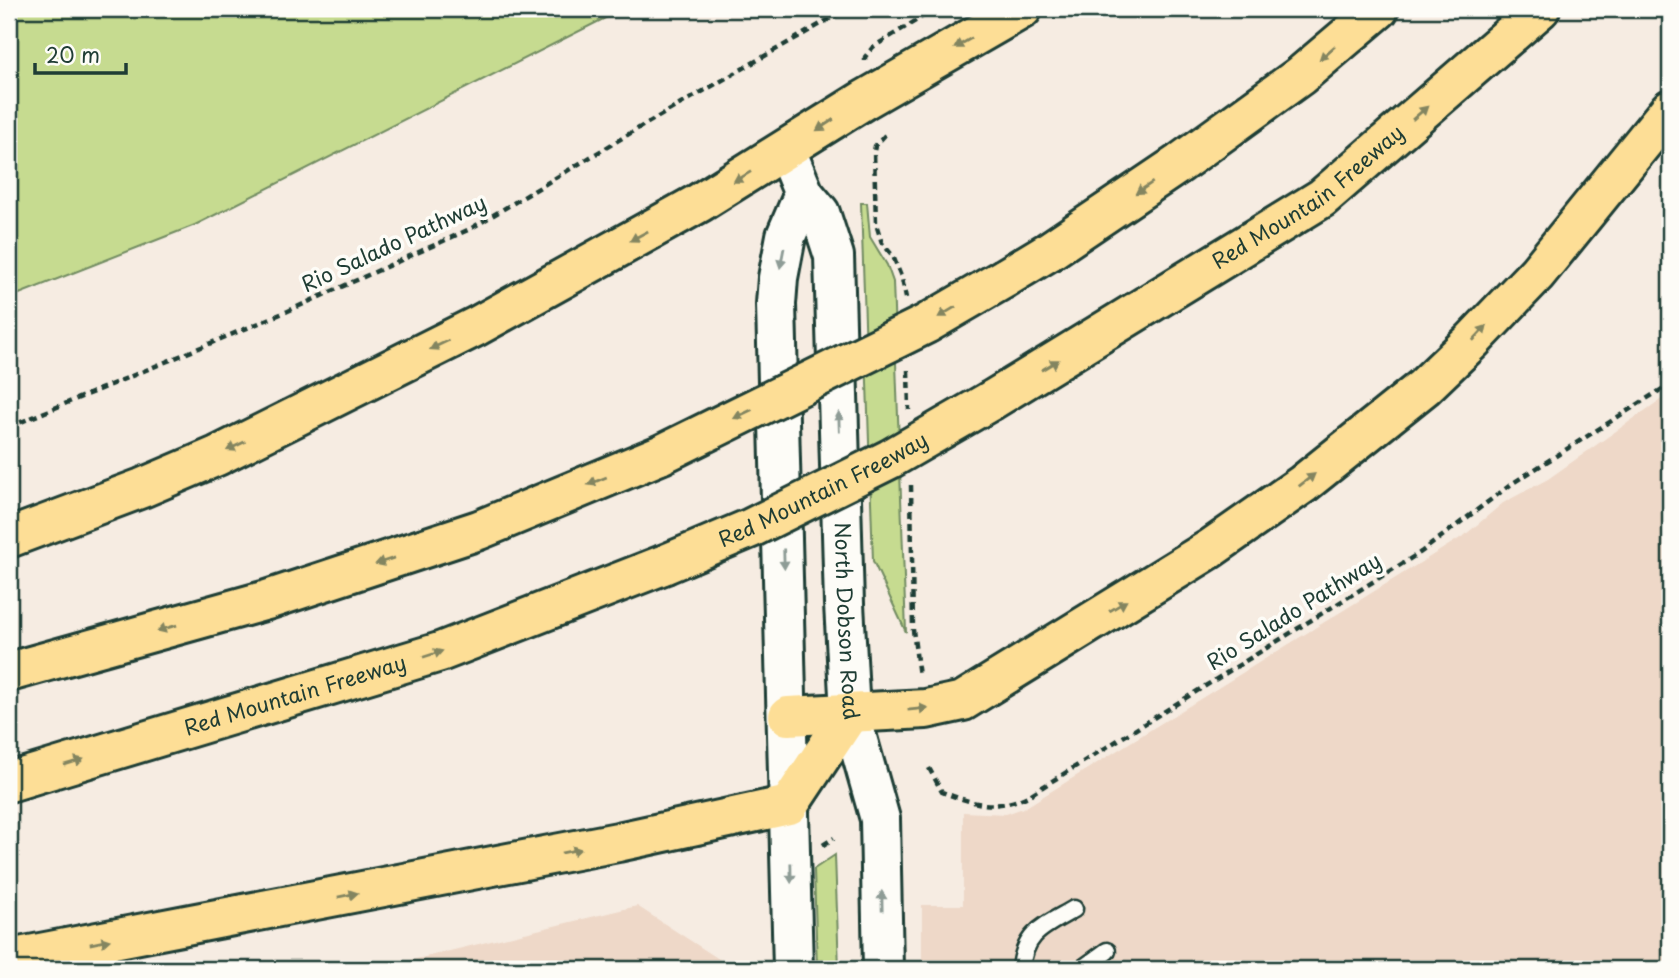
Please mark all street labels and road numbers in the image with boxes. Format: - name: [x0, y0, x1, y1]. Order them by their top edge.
- street label: Red Mountain Freeway: [1205, 116, 1410, 276]
- street label: Rio Salado Pathway: [296, 185, 491, 299]
- street label: Red Mountain Freeway: [713, 423, 933, 554]
- street label: North Dobson Road: [828, 522, 869, 724]
- street label: Rio Salado Pathway: [1199, 544, 1386, 677]
- street label: Red Mountain Freeway: [180, 645, 410, 742]

